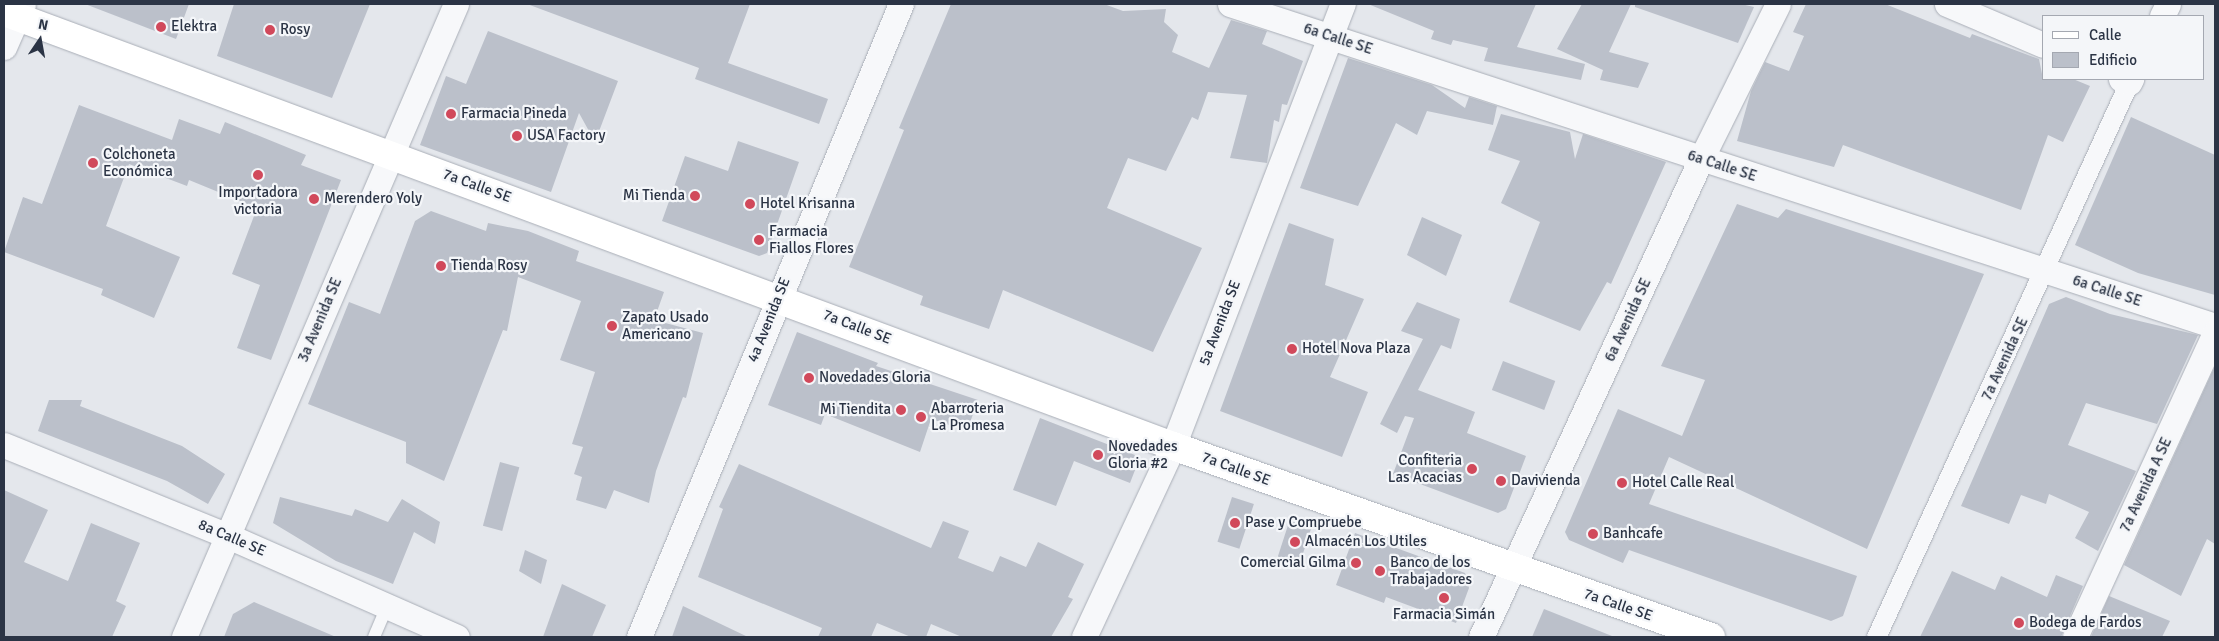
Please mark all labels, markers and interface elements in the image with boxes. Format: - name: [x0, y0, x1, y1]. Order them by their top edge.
- north arrow: [15, 15, 65, 65]
- legend: [2042, 15, 2204, 80]
- text: N: [37, 16, 50, 34]
- place label: Elektra: [171, 18, 217, 36]
- street label: 6a Calle SE: [1301, 19, 1375, 59]
- marker: Elektra: [155, 21, 167, 33]
- place label: Rosy: [280, 21, 310, 39]
- marker: Rosy: [264, 24, 276, 36]
- text: Calle: [2089, 26, 2122, 44]
- text: Edificio: [2089, 51, 2137, 69]
- place label: Farmacia Pineda: [461, 105, 567, 123]
- marker: Farmacia Pineda: [445, 108, 457, 120]
- place label: USA Factory: [527, 127, 606, 145]
- marker: USA Factory: [511, 130, 523, 142]
- place label: Colchoneta Económica: [103, 145, 176, 180]
- street label: 6a Calle SE: [1685, 146, 1759, 186]
- marker: Colchoneta Económica: [87, 157, 99, 169]
- street label: 7a Calle SE: [440, 165, 514, 207]
- marker: Importadora victoria: [252, 169, 264, 181]
- place label: Importadora victoria: [218, 183, 298, 218]
- place label: Mi Tienda: [623, 187, 685, 205]
- place label: Merendero Yoly: [324, 190, 422, 208]
- marker: Mi Tienda: [689, 190, 701, 202]
- marker: Merendero Yoly: [308, 193, 320, 205]
- place label: Hotel Krisanna: [760, 195, 855, 213]
- marker: Hotel Krisanna: [744, 198, 756, 210]
- place label: Farmacia Fiallos Flores: [769, 222, 854, 257]
- marker: Farmacia Fiallos Flores: [753, 234, 765, 246]
- place label: Tienda Rosy: [451, 257, 527, 275]
- marker: Tienda Rosy: [435, 260, 447, 272]
- street label: 6a Calle SE: [2070, 271, 2144, 311]
- street label: 3a Avenida SE: [294, 275, 346, 365]
- street label: 4a Avenida SE: [744, 275, 794, 365]
- street label: 6a Avenida SE: [1601, 275, 1655, 365]
- street label: 5a Avenida SE: [1195, 278, 1245, 368]
- street label: 7a Calle SE: [820, 306, 894, 348]
- place label: Zapato Usado Americano: [622, 308, 709, 343]
- street label: 7a Avenida SE: [1978, 314, 2032, 404]
- marker: Zapato Usado Americano: [606, 320, 618, 332]
- place label: Hotel Nova Plaza: [1302, 340, 1411, 358]
- marker: Hotel Nova Plaza: [1286, 343, 1298, 355]
- place label: Novedades Gloria: [819, 369, 931, 387]
- marker: Novedades Gloria: [803, 372, 815, 384]
- place label: Abarroteria La Promesa: [931, 399, 1005, 434]
- place label: Mi Tiendita: [820, 401, 891, 419]
- marker: Mi Tiendita: [895, 404, 907, 416]
- marker: Abarroteria La Promesa: [915, 411, 927, 423]
- street label: 7a Avenida A SE: [2116, 435, 2176, 535]
- place label: Novedades Gloria #2: [1108, 437, 1177, 472]
- street label: 7a Calle SE: [1199, 448, 1273, 490]
- marker: Novedades Gloria #2: [1092, 449, 1104, 461]
- place label: Confiteria Las Acacias: [1388, 451, 1462, 486]
- marker: Confiteria Las Acacias: [1466, 463, 1478, 475]
- place label: Davivienda: [1511, 472, 1580, 490]
- place label: Hotel Calle Real: [1632, 474, 1734, 492]
- marker: Davivienda: [1495, 475, 1507, 487]
- marker: Hotel Calle Real: [1616, 477, 1628, 489]
- place label: Pase y Compruebe: [1245, 514, 1362, 532]
- street label: 8a Calle SE: [195, 516, 269, 560]
- marker: Pase y Compruebe: [1229, 517, 1241, 529]
- place label: Banhcafe: [1603, 525, 1663, 543]
- marker: Banhcafe: [1587, 528, 1599, 540]
- place label: Almacén Los Utiles: [1305, 533, 1427, 551]
- marker: Almacén Los Utiles: [1289, 536, 1301, 548]
- place label: Banco de los Trabajadores: [1390, 553, 1472, 588]
- place label: Comercial Gilma: [1240, 554, 1346, 572]
- marker: Comercial Gilma: [1350, 557, 1362, 569]
- marker: Banco de los Trabajadores: [1374, 565, 1386, 577]
- street label: 7a Calle SE: [1581, 585, 1655, 625]
- marker: Farmacia Simán: [1438, 592, 1450, 604]
- place label: Farmacia Simán: [1393, 606, 1495, 624]
- place label: Bodega de Fardos: [2029, 614, 2142, 632]
- marker: Bodega de Fardos: [2013, 617, 2025, 629]

